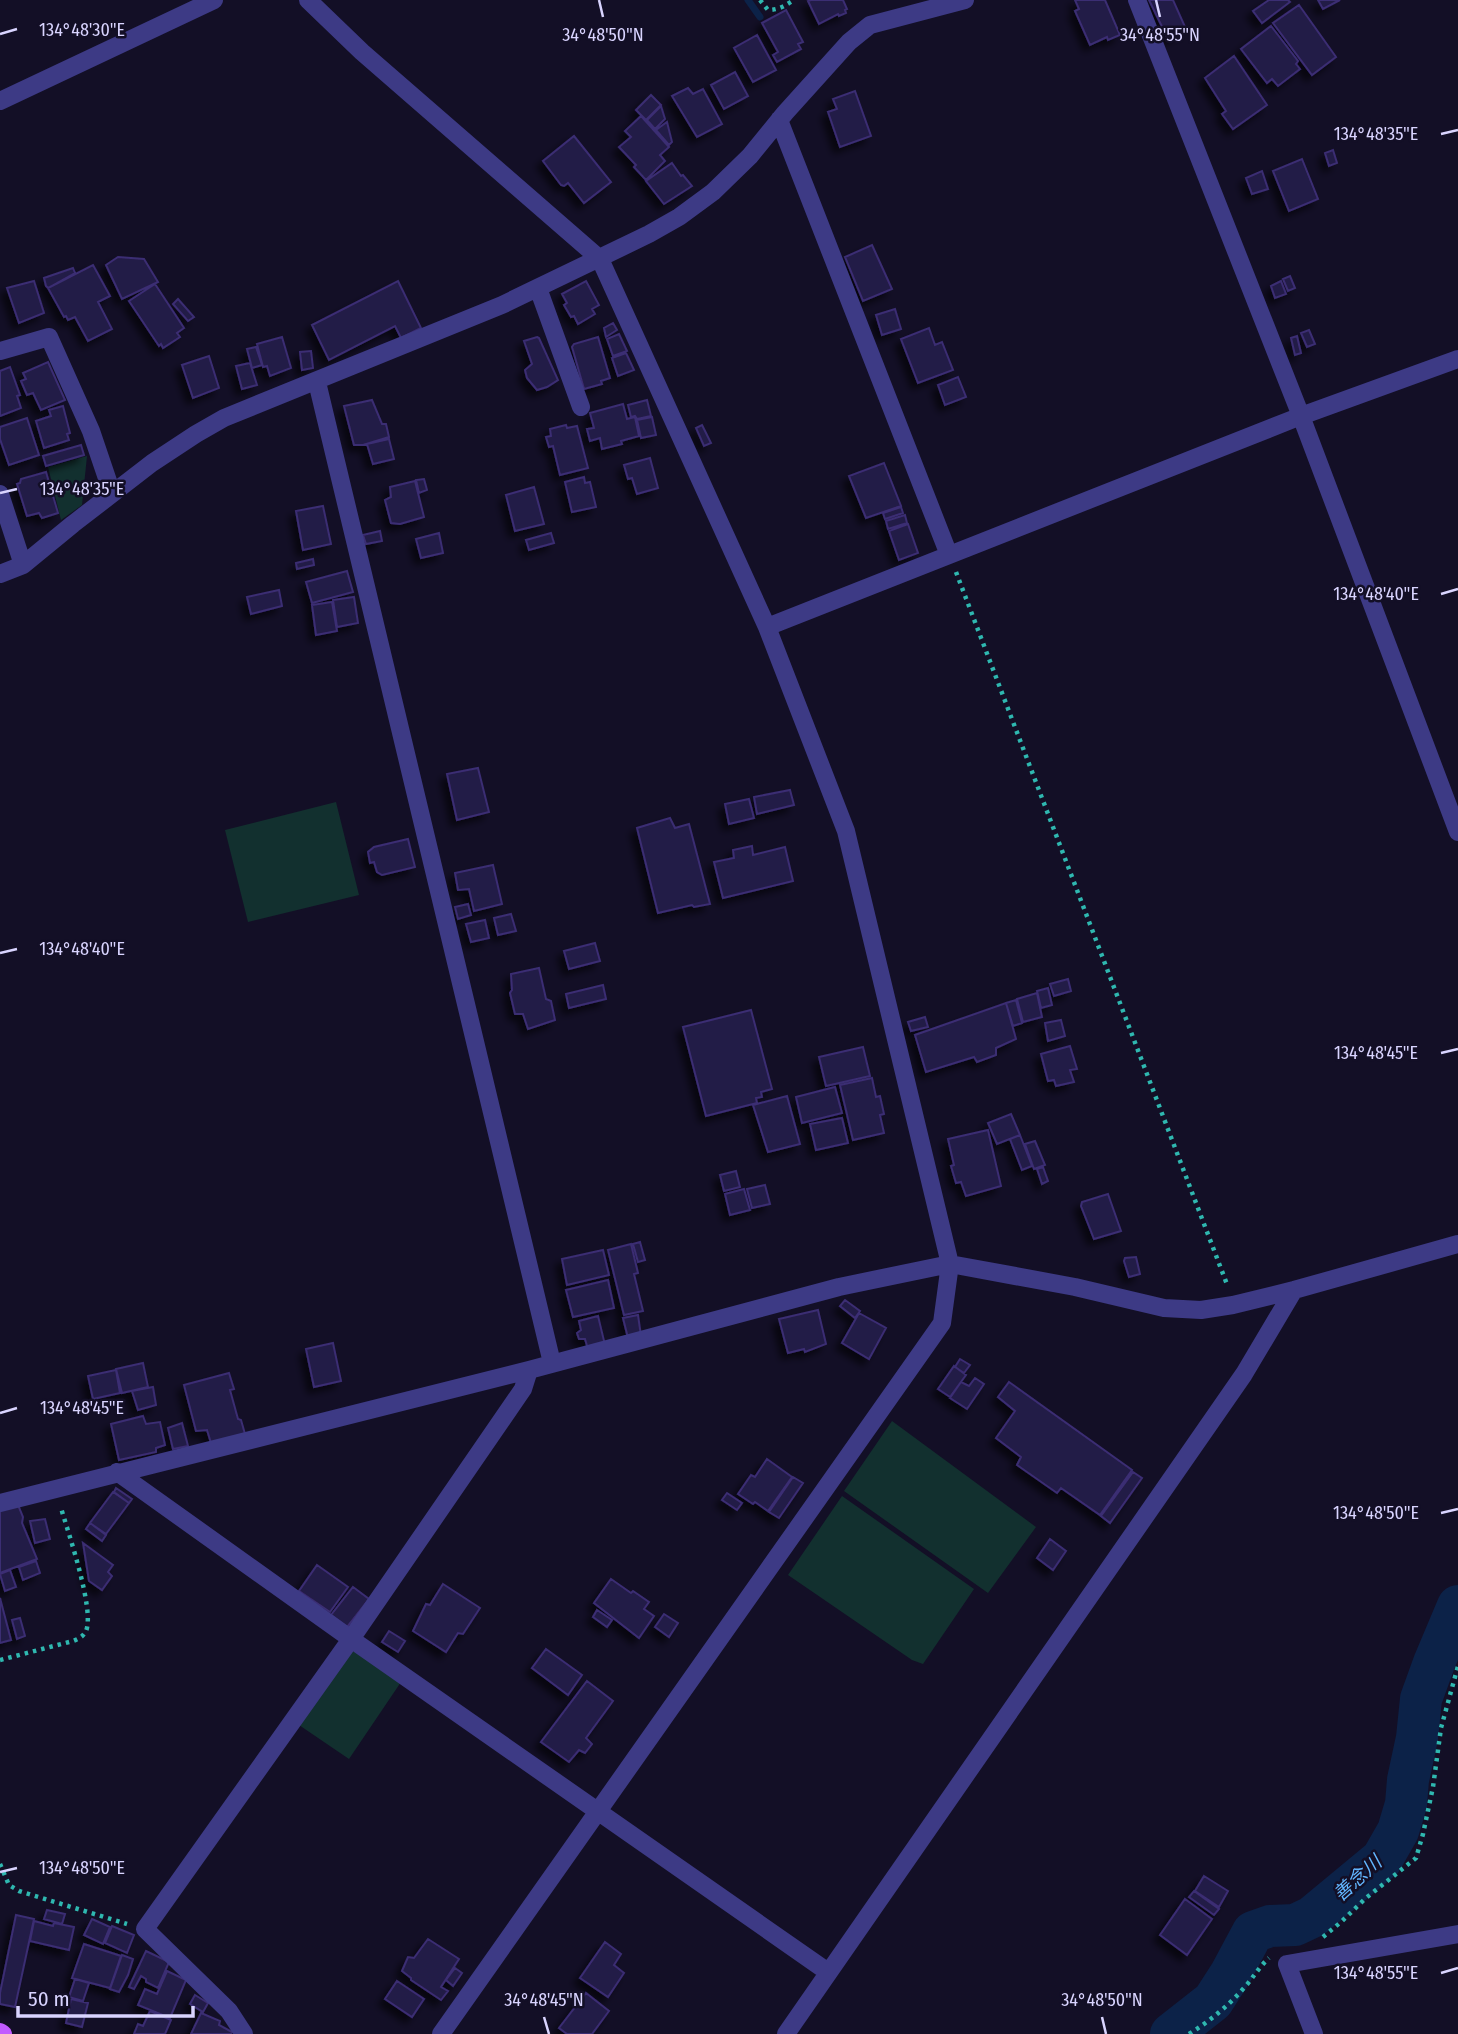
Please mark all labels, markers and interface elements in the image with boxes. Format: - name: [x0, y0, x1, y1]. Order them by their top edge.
- text: 134°48'30"E: [39, 19, 125, 41]
- text: 34°48'50"N: [562, 24, 644, 46]
- text: 34°48'55"N: [1120, 24, 1200, 46]
- text: 134°48'35"E: [1334, 123, 1418, 145]
- text: 134°48'35"E: [40, 478, 124, 500]
- text: 134°48'40"E: [1333, 583, 1419, 605]
- text: 134°48'40"E: [39, 938, 125, 960]
- text: 134°48'45"E: [1334, 1042, 1418, 1064]
- text: 134°48'45"E: [40, 1397, 124, 1419]
- text: 134°48'50"E: [1333, 1502, 1419, 1524]
- water label: 善念川: [1328, 1849, 1388, 1906]
- text: 134°48'50"E: [39, 1857, 125, 1879]
- text: 134°48'55"E: [1334, 1962, 1418, 1984]
- scale bar: [18, 1974, 192, 2018]
- text: 50 m: [28, 1986, 70, 2012]
- text: 34°48'45"N: [504, 1989, 584, 2011]
- text: 34°48'50"N: [1061, 1989, 1143, 2011]

